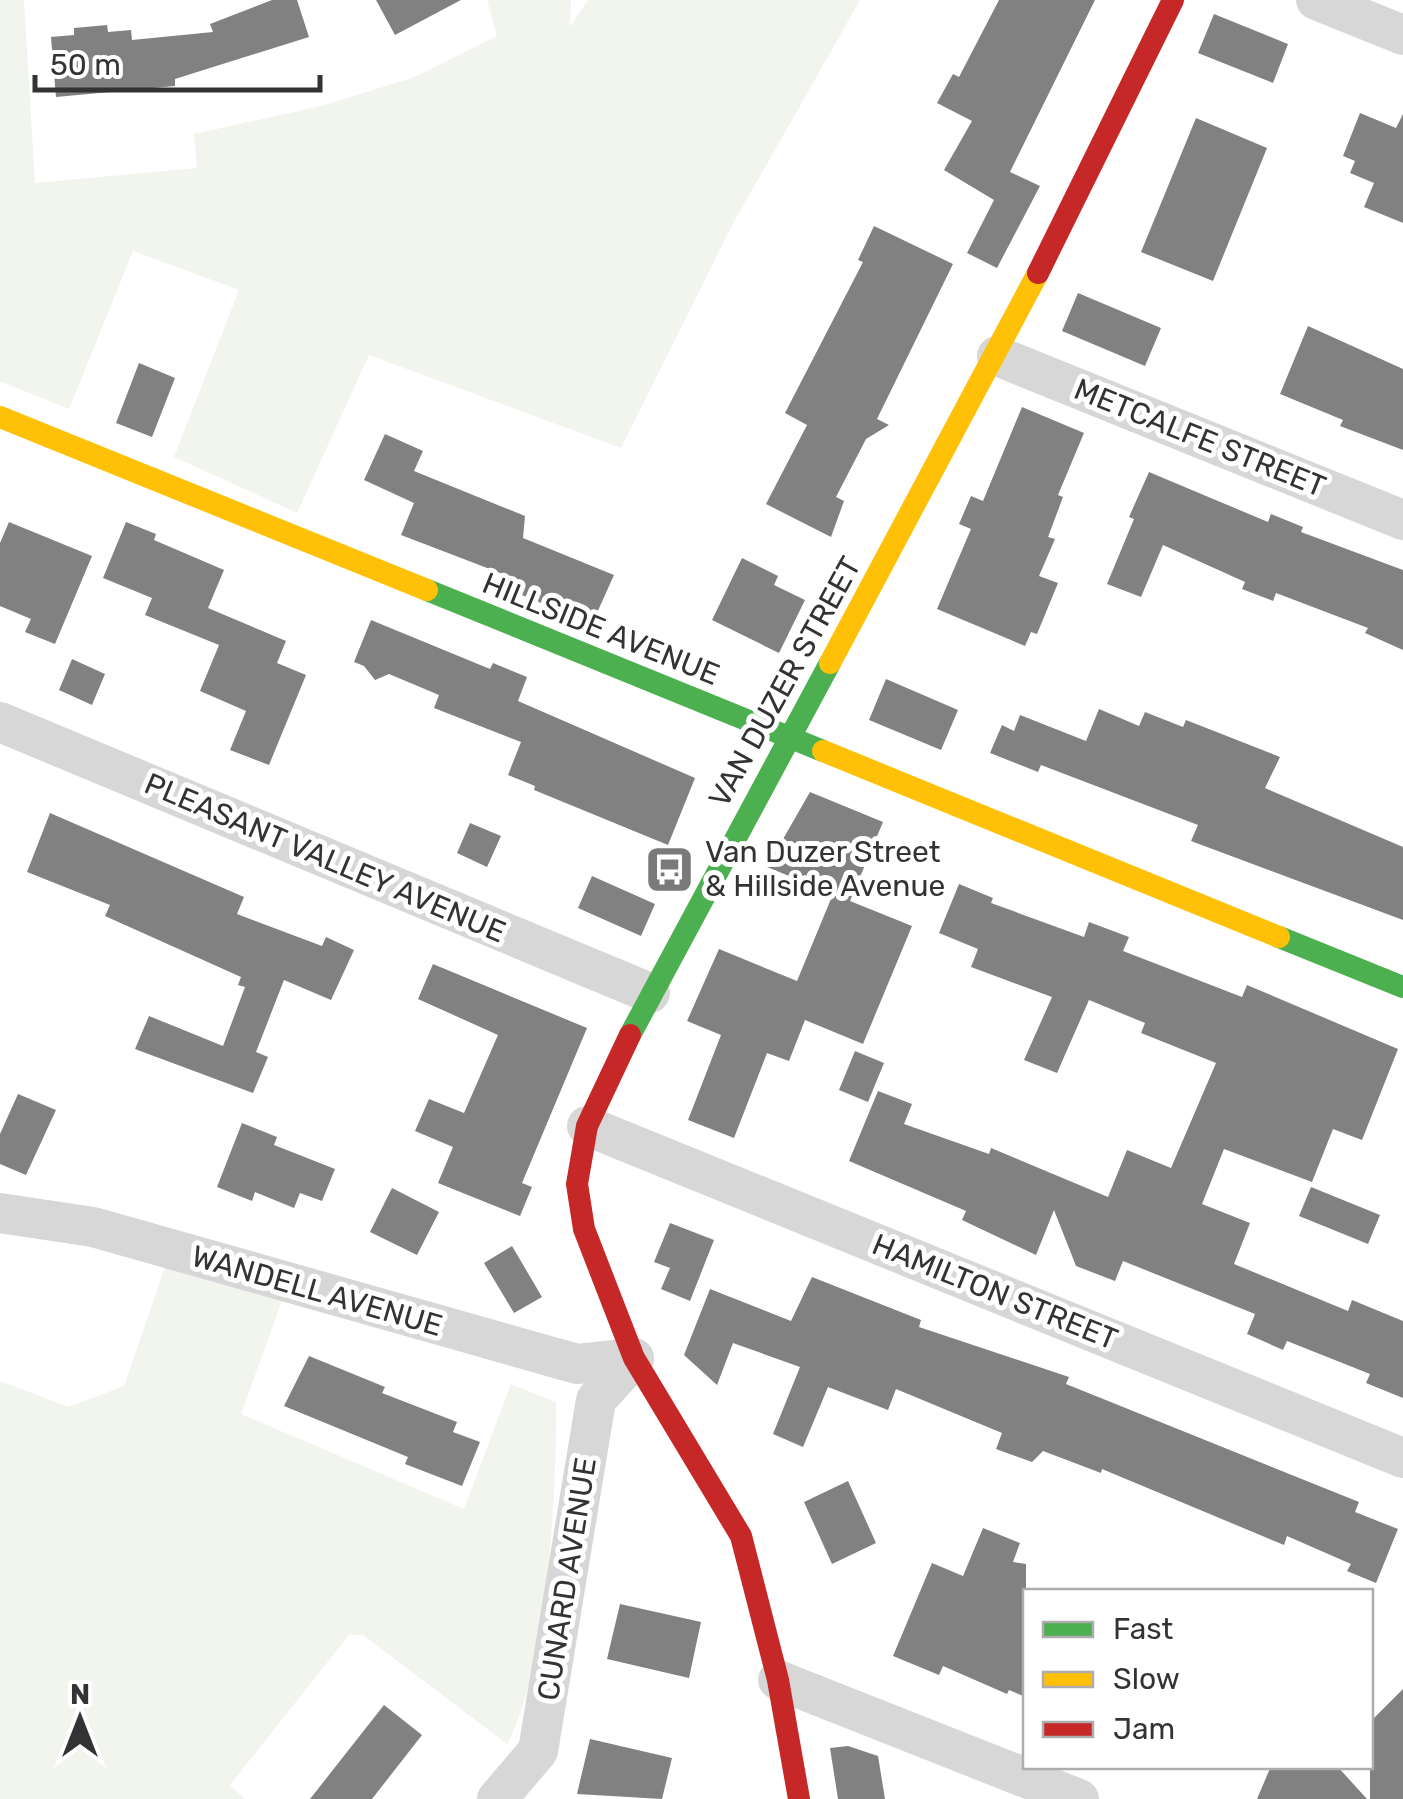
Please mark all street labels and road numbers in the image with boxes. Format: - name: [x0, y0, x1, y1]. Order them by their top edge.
- street label: METCALFE STREET: [1069, 371, 1331, 505]
- street label: VAN DUZER STREET: [701, 551, 869, 813]
- street label: HILLSIDE AVENUE: [477, 565, 725, 693]
- street label: PLEASANT VALLEY AVENUE: [139, 766, 511, 950]
- street label: HAMILTON STREET: [867, 1226, 1123, 1358]
- street label: WANDELL AVENUE: [187, 1238, 447, 1344]
- street label: CUNARD AVENUE: [530, 1455, 604, 1703]

